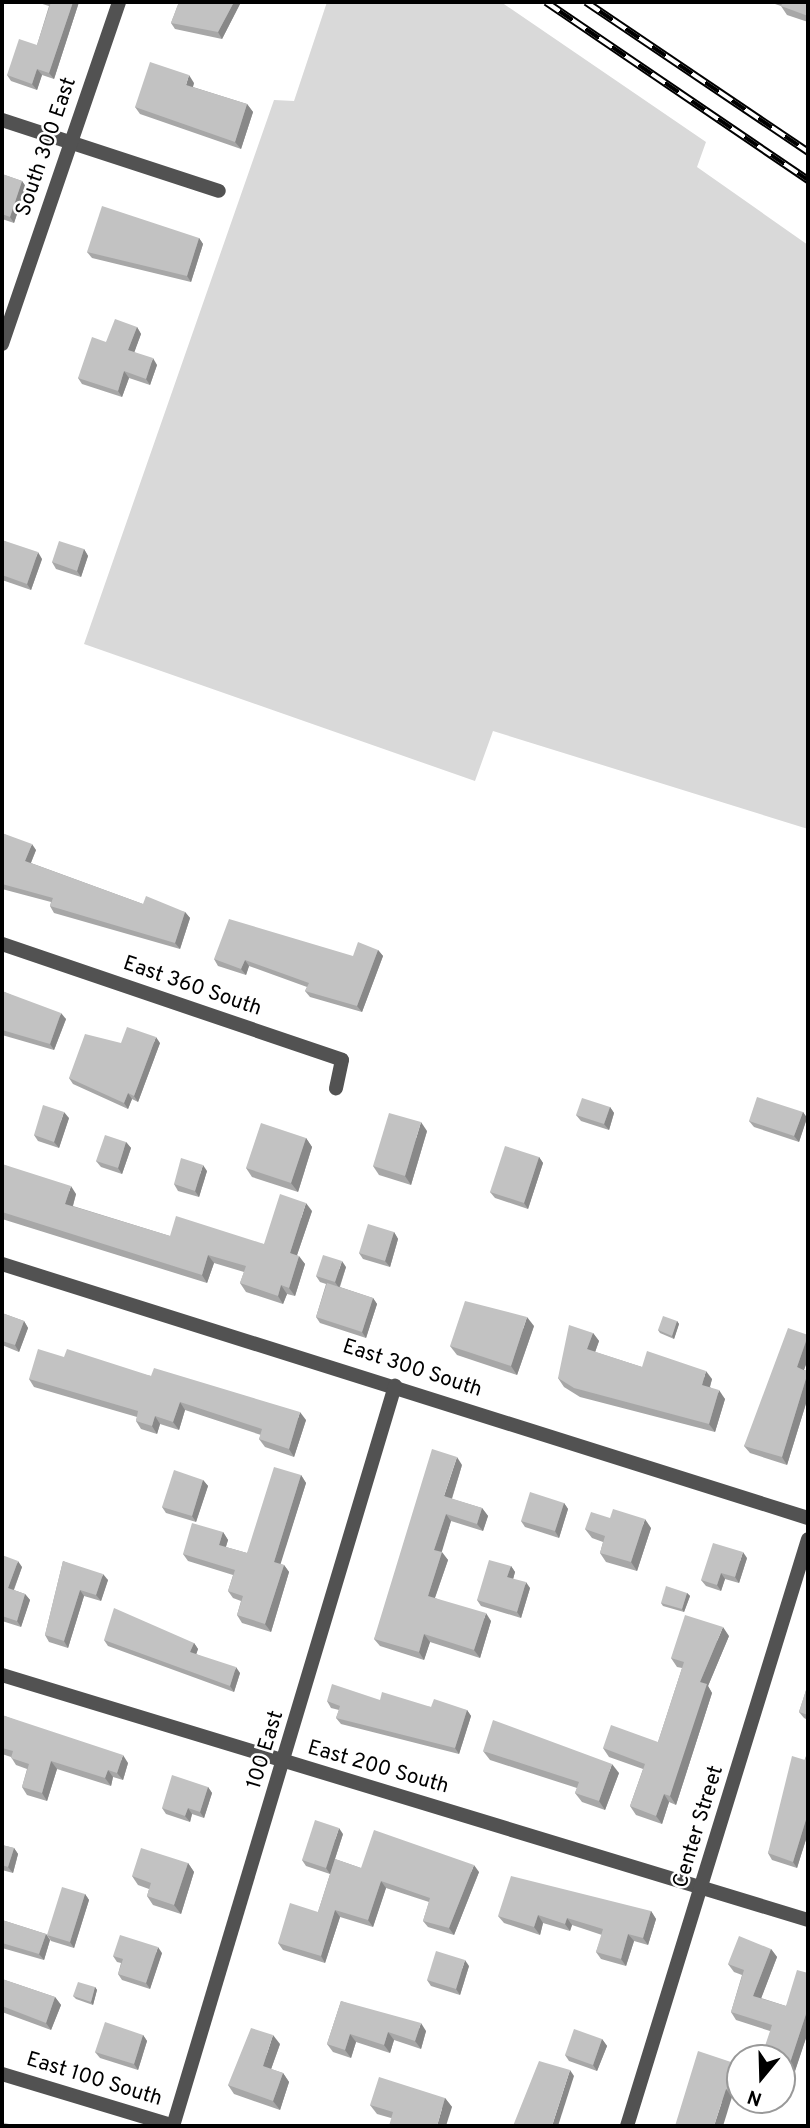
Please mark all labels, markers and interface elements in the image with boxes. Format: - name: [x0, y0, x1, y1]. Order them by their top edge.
- street label: South 300 East: [11, 74, 83, 220]
- street label: East 360 South: [119, 952, 265, 1022]
- street label: East 300 South: [339, 1335, 485, 1403]
- street label: 100 East: [242, 1708, 290, 1792]
- street label: East 200 South: [305, 1736, 451, 1800]
- street label: Center Street: [668, 1763, 730, 1891]
- north arrow: [726, 2044, 796, 2114]
- street label: East 100 South: [23, 2047, 165, 2113]
- text: N: [744, 2083, 765, 2111]

